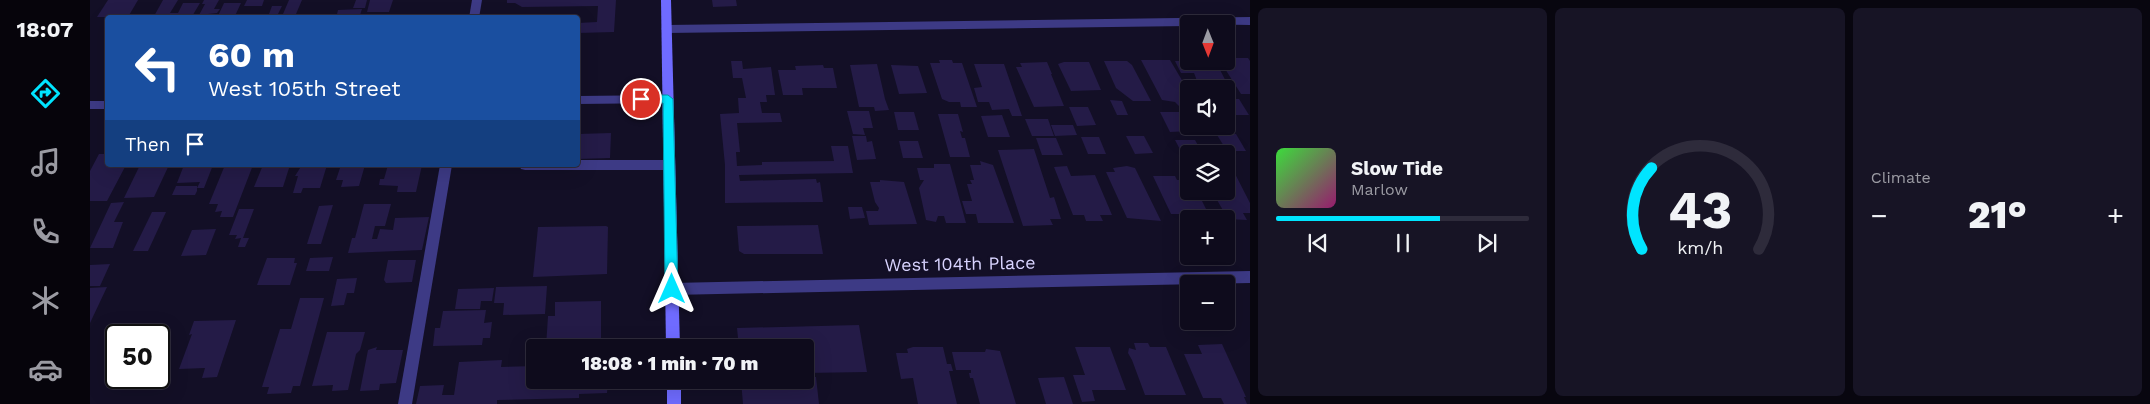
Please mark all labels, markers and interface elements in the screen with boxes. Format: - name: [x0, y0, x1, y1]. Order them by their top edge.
- north arrow: [1180, 15, 1235, 70]
- map controls: [1180, 15, 1235, 330]
- text: 18:07: [17, 17, 73, 42]
- text: 60 m: [208, 34, 295, 76]
- icon: left: [125, 35, 190, 100]
- icon: directions: [28, 76, 63, 111]
- text: West 105th Street: [208, 76, 401, 101]
- pin: [620, 78, 662, 120]
- button: sound: [1180, 80, 1235, 135]
- icon: arrive: [627, 85, 655, 113]
- icon: arrive: [181, 130, 209, 158]
- text: Then: [125, 133, 171, 156]
- icon: music: [28, 145, 63, 180]
- button: layers: [1180, 145, 1235, 200]
- text: Slow Tide: [1351, 157, 1443, 180]
- text: Climate: [1871, 168, 1931, 187]
- text: Marlow: [1351, 180, 1408, 199]
- text: 43: [1668, 180, 1732, 241]
- text: 21°: [1968, 193, 2027, 237]
- text: −: [1871, 199, 1888, 232]
- text: +: [2107, 199, 2124, 232]
- button: +: [1180, 210, 1235, 265]
- icon: phone: [28, 214, 63, 249]
- icon: previous: [1304, 229, 1332, 257]
- icon: pause: [1389, 229, 1417, 257]
- icon: next: [1473, 229, 1501, 257]
- text: km/h: [1677, 237, 1723, 258]
- street label: West 104th Place: [884, 252, 1036, 275]
- position arrow: [645, 262, 697, 314]
- button: −: [1180, 275, 1235, 330]
- icon: climate: [28, 283, 63, 318]
- speed limit sign: 50: [105, 324, 170, 389]
- icon: car: [28, 352, 63, 387]
- text: 18:08 · 1 min · 70 m: [582, 352, 758, 375]

